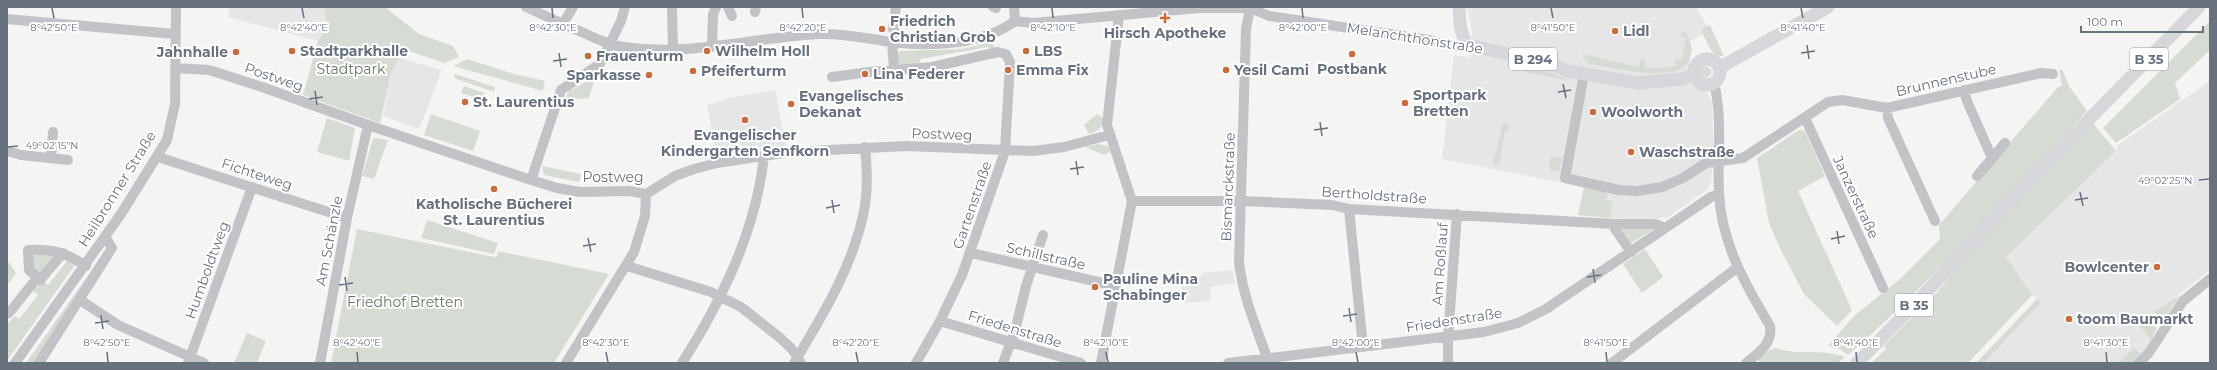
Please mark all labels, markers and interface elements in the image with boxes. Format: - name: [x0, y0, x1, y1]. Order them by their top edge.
- scale bar: [2081, 8, 2203, 34]
- place label: Friedrich Christian Grob: [890, 12, 996, 46]
- marker: Hirsch Apotheke: [1160, 13, 1170, 23]
- text: 100 m: [2087, 14, 2123, 29]
- street label: Melanchthonstraße: [1346, 18, 1484, 58]
- text: 8°42'50"E: [30, 21, 78, 34]
- text: 8°42'40"E: [280, 21, 328, 34]
- text: 8°42'30"E: [529, 21, 577, 34]
- text: 8°42'20"E: [779, 21, 827, 34]
- text: 8°42'10"E: [1030, 21, 1076, 34]
- text: 8°42'00"E: [1279, 21, 1327, 34]
- text: 8°41'50"E: [1530, 21, 1576, 34]
- text: 8°41'40"E: [1780, 21, 1826, 34]
- place label: Lidl: [1623, 22, 1650, 40]
- marker: Friedrich Christian Grob: [877, 24, 887, 34]
- place label: Hirsch Apotheke: [1104, 24, 1227, 42]
- marker: Lidl: [1610, 26, 1620, 36]
- place label: Stadtparkhalle: [300, 42, 408, 60]
- place label: Wilhelm Holl: [715, 42, 810, 60]
- place label: LBS: [1034, 42, 1062, 60]
- place label: Jahnhalle: [156, 43, 228, 61]
- marker: Stadtparkhalle: [287, 46, 297, 56]
- marker: Wilhelm Holl: [702, 46, 712, 56]
- marker: LBS: [1021, 46, 1031, 56]
- marker: Jahnhalle: [231, 47, 241, 57]
- place label: Frauenturm: [596, 47, 683, 65]
- road number: B 294: [1509, 48, 1557, 70]
- road number: B 35: [2130, 48, 2168, 70]
- marker: Postbank: [1347, 49, 1357, 59]
- marker: Frauenturm: [583, 51, 593, 61]
- street label: Postweg: [242, 59, 306, 95]
- park label: Stadtpark: [317, 60, 386, 78]
- place label: Postbank: [1317, 60, 1388, 78]
- street label: Brunnenstube: [1894, 60, 1998, 100]
- place label: Emma Fix: [1016, 61, 1090, 79]
- place label: Yesil Cami: [1233, 61, 1309, 79]
- place label: Pfeiferturm: [701, 62, 786, 80]
- place label: Lina Federer: [873, 65, 965, 83]
- marker: Emma Fix: [1003, 65, 1013, 75]
- marker: Yesil Cami: [1221, 65, 1231, 75]
- place label: Sparkasse: [567, 66, 641, 84]
- marker: Pfeiferturm: [688, 66, 698, 76]
- marker: Lina Federer: [860, 69, 870, 79]
- marker: Sparkasse: [644, 70, 654, 80]
- place label: Sportpark Bretten: [1413, 86, 1487, 120]
- place label: Evangelisches Dekanat: [799, 87, 904, 121]
- place label: St. Laurentius: [473, 93, 575, 111]
- marker: St. Laurentius: [460, 97, 470, 107]
- marker: Sportpark Bretten: [1400, 98, 1410, 108]
- marker: Evangelisches Dekanat: [786, 99, 796, 109]
- place label: Woolworth: [1601, 103, 1683, 121]
- marker: Woolworth: [1588, 107, 1598, 117]
- marker: Evangelischer Kindergarten Senfkorn: [740, 115, 750, 125]
- street label: Postweg: [911, 124, 973, 144]
- place label: Evangelischer Kindergarten Senfkorn: [661, 126, 829, 160]
- street label: Heilbronner Straße: [74, 128, 160, 250]
- street label: Bismarckstraße: [1217, 132, 1239, 242]
- text: 49°02'15"N: [26, 139, 78, 152]
- place label: Waschstraße: [1639, 143, 1735, 161]
- marker: Waschstraße: [1626, 147, 1636, 157]
- street label: Janzerstraße: [1829, 152, 1883, 241]
- street label: Fichteweg: [219, 154, 295, 194]
- street label: Gartenstraße: [949, 159, 995, 251]
- street label: Postweg: [582, 168, 644, 186]
- text: 49°02'25"N: [2138, 174, 2192, 187]
- street label: Bertholdstraße: [1321, 182, 1427, 208]
- marker: Katholische Bücherei St. Laurentius: [489, 184, 499, 194]
- street label: Am Schänzle: [311, 194, 347, 288]
- place label: Katholische Bücherei St. Laurentius: [416, 195, 572, 229]
- street label: Humboldtweg: [181, 219, 233, 321]
- street label: Am Roßlauf: [1428, 221, 1452, 306]
- street label: Schillstraße: [1005, 238, 1087, 274]
- place label: Bowlcenter: [2065, 258, 2149, 276]
- marker: Bowlcenter: [2152, 262, 2162, 272]
- place label: Pauline Mina Schabinger: [1103, 270, 1198, 304]
- marker: Pauline Mina Schabinger: [1090, 282, 1100, 292]
- park label: Friedhof Bretten: [347, 293, 463, 311]
- road number: B 35: [1895, 294, 1933, 316]
- street label: Friedenstraße: [1404, 303, 1504, 337]
- street label: Friedenstraße: [966, 306, 1064, 352]
- place label: toom Baumarkt: [2077, 310, 2193, 328]
- marker: toom Baumarkt: [2064, 314, 2074, 324]
- text: 8°42'50"E: [83, 336, 131, 349]
- text: 8°42'40"E: [333, 336, 381, 349]
- text: 8°42'30"E: [582, 336, 630, 349]
- text: 8°42'20"E: [832, 336, 880, 349]
- text: 8°42'10"E: [1083, 336, 1129, 349]
- text: 8°42'00"E: [1332, 336, 1380, 349]
- text: 8°41'50"E: [1583, 336, 1629, 349]
- text: 8°41'40"E: [1833, 336, 1879, 349]
- text: 8°41'30"E: [2083, 336, 2129, 349]

